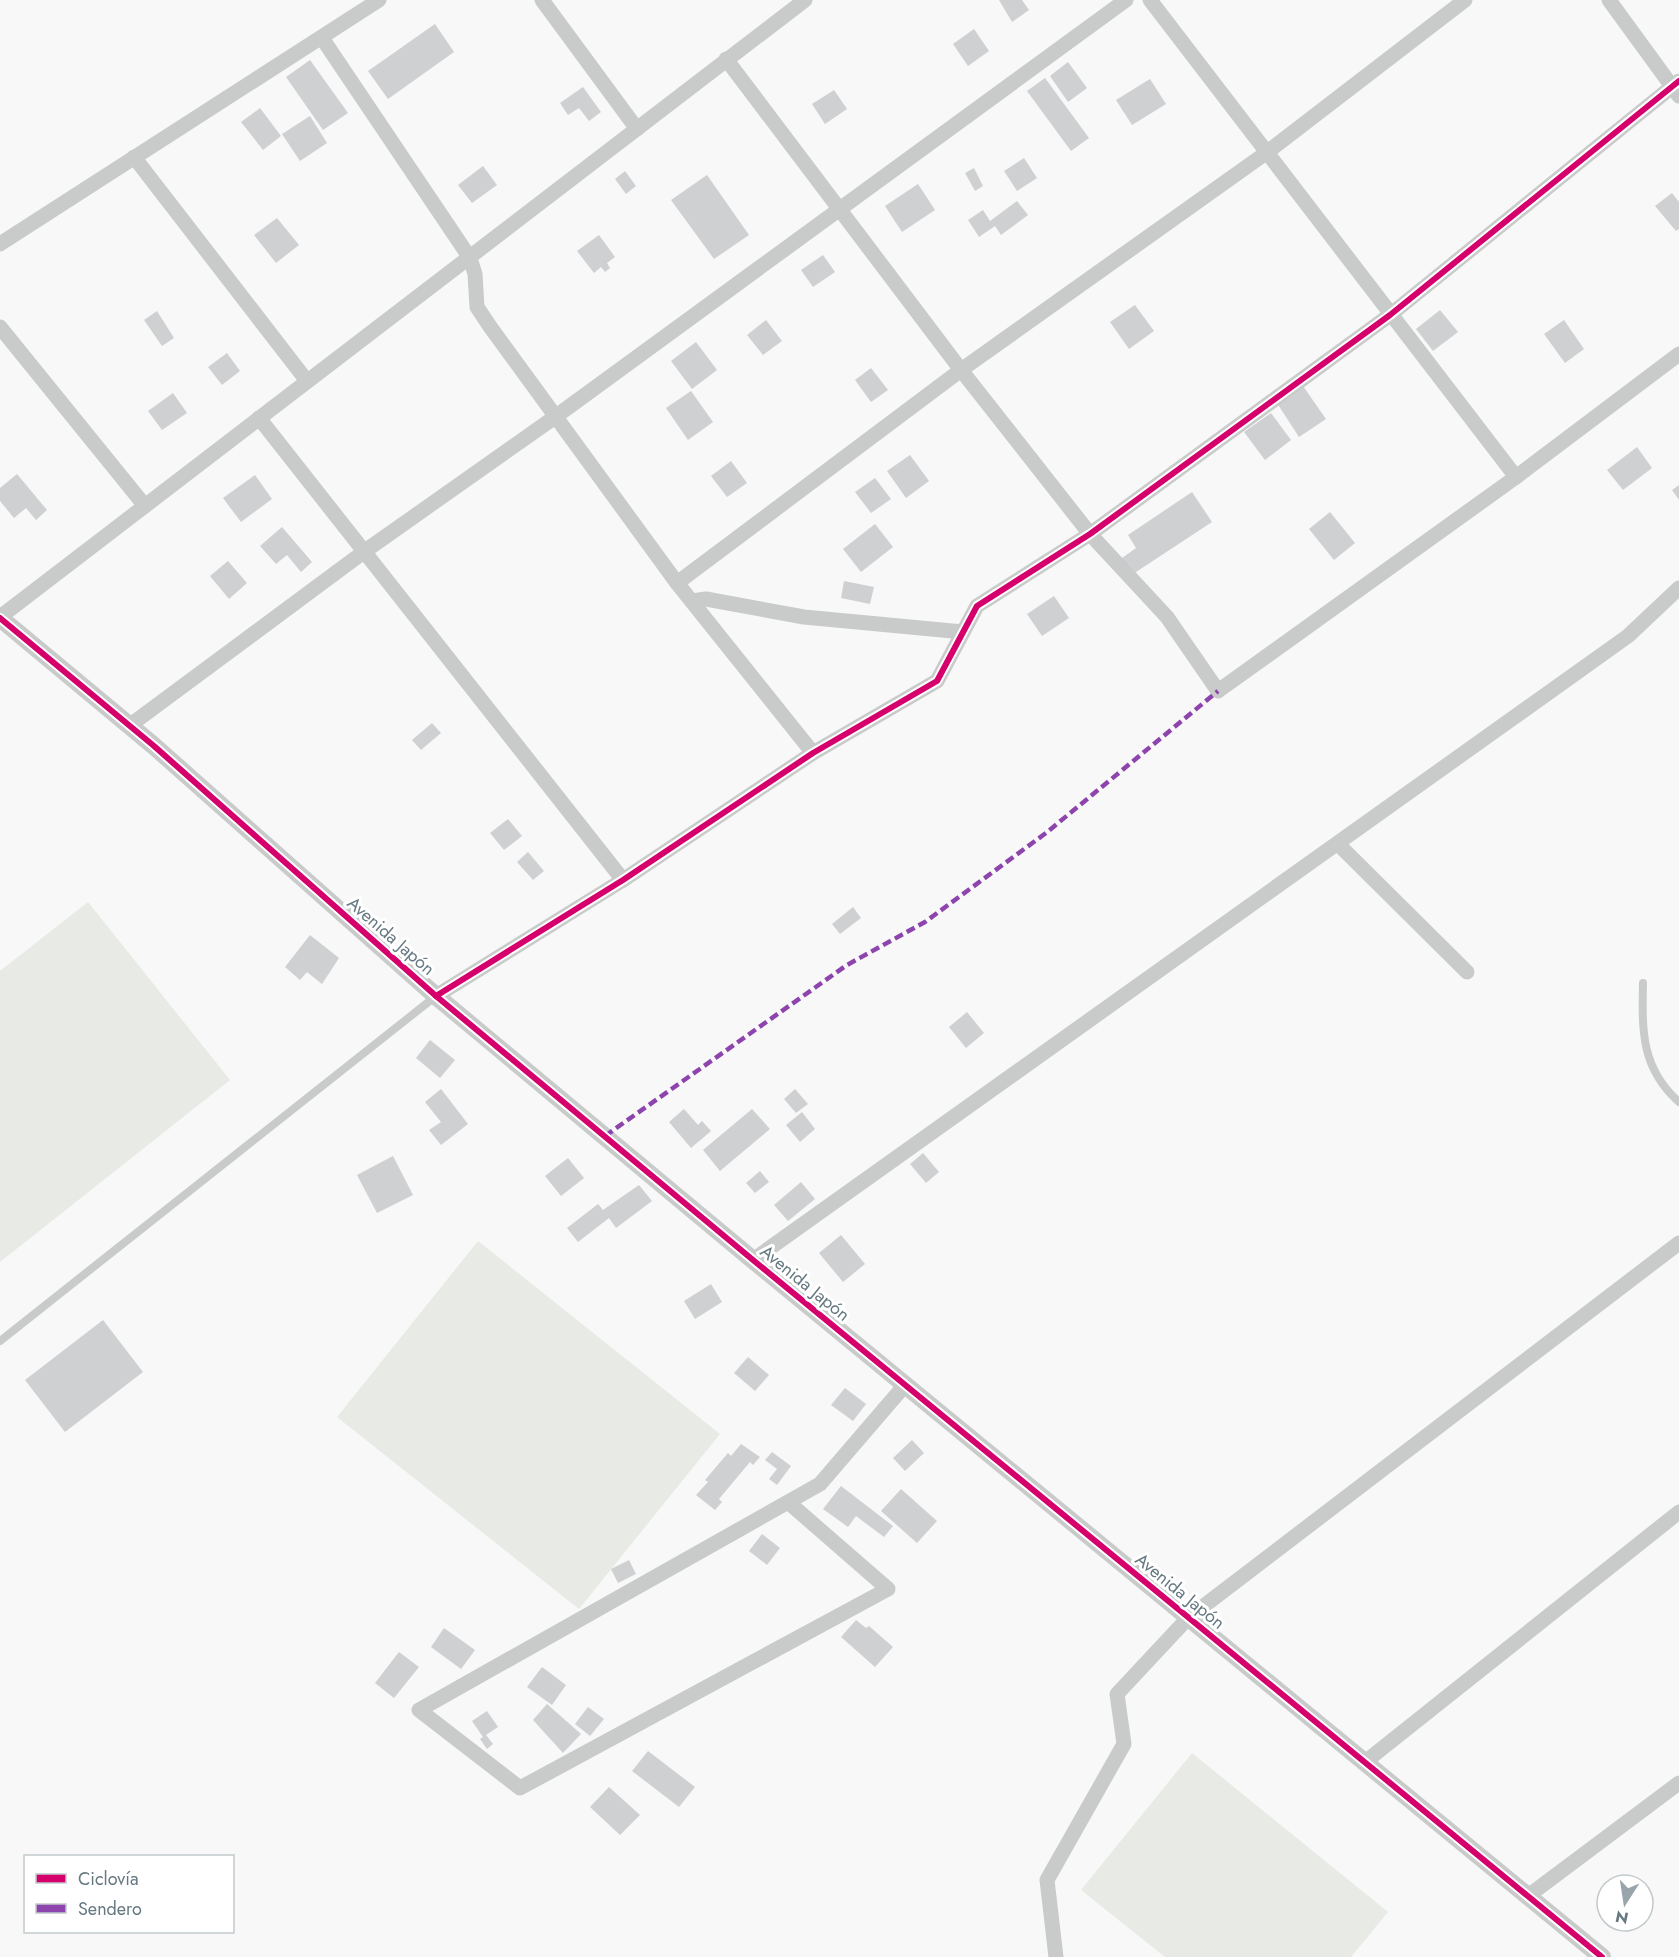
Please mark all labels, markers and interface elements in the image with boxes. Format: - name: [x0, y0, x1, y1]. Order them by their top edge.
- street label: Avenida Japón: [341, 890, 441, 982]
- street label: Avenida Japón: [755, 1239, 855, 1327]
- street label: Avenida Japón: [1130, 1547, 1230, 1635]
- legend: [24, 1855, 234, 1933]
- text: Ciclovía: [78, 1866, 139, 1892]
- north arrow: [1595, 1873, 1655, 1933]
- text: Sendero: [78, 1896, 142, 1922]
- text: N: [1613, 1905, 1631, 1930]

